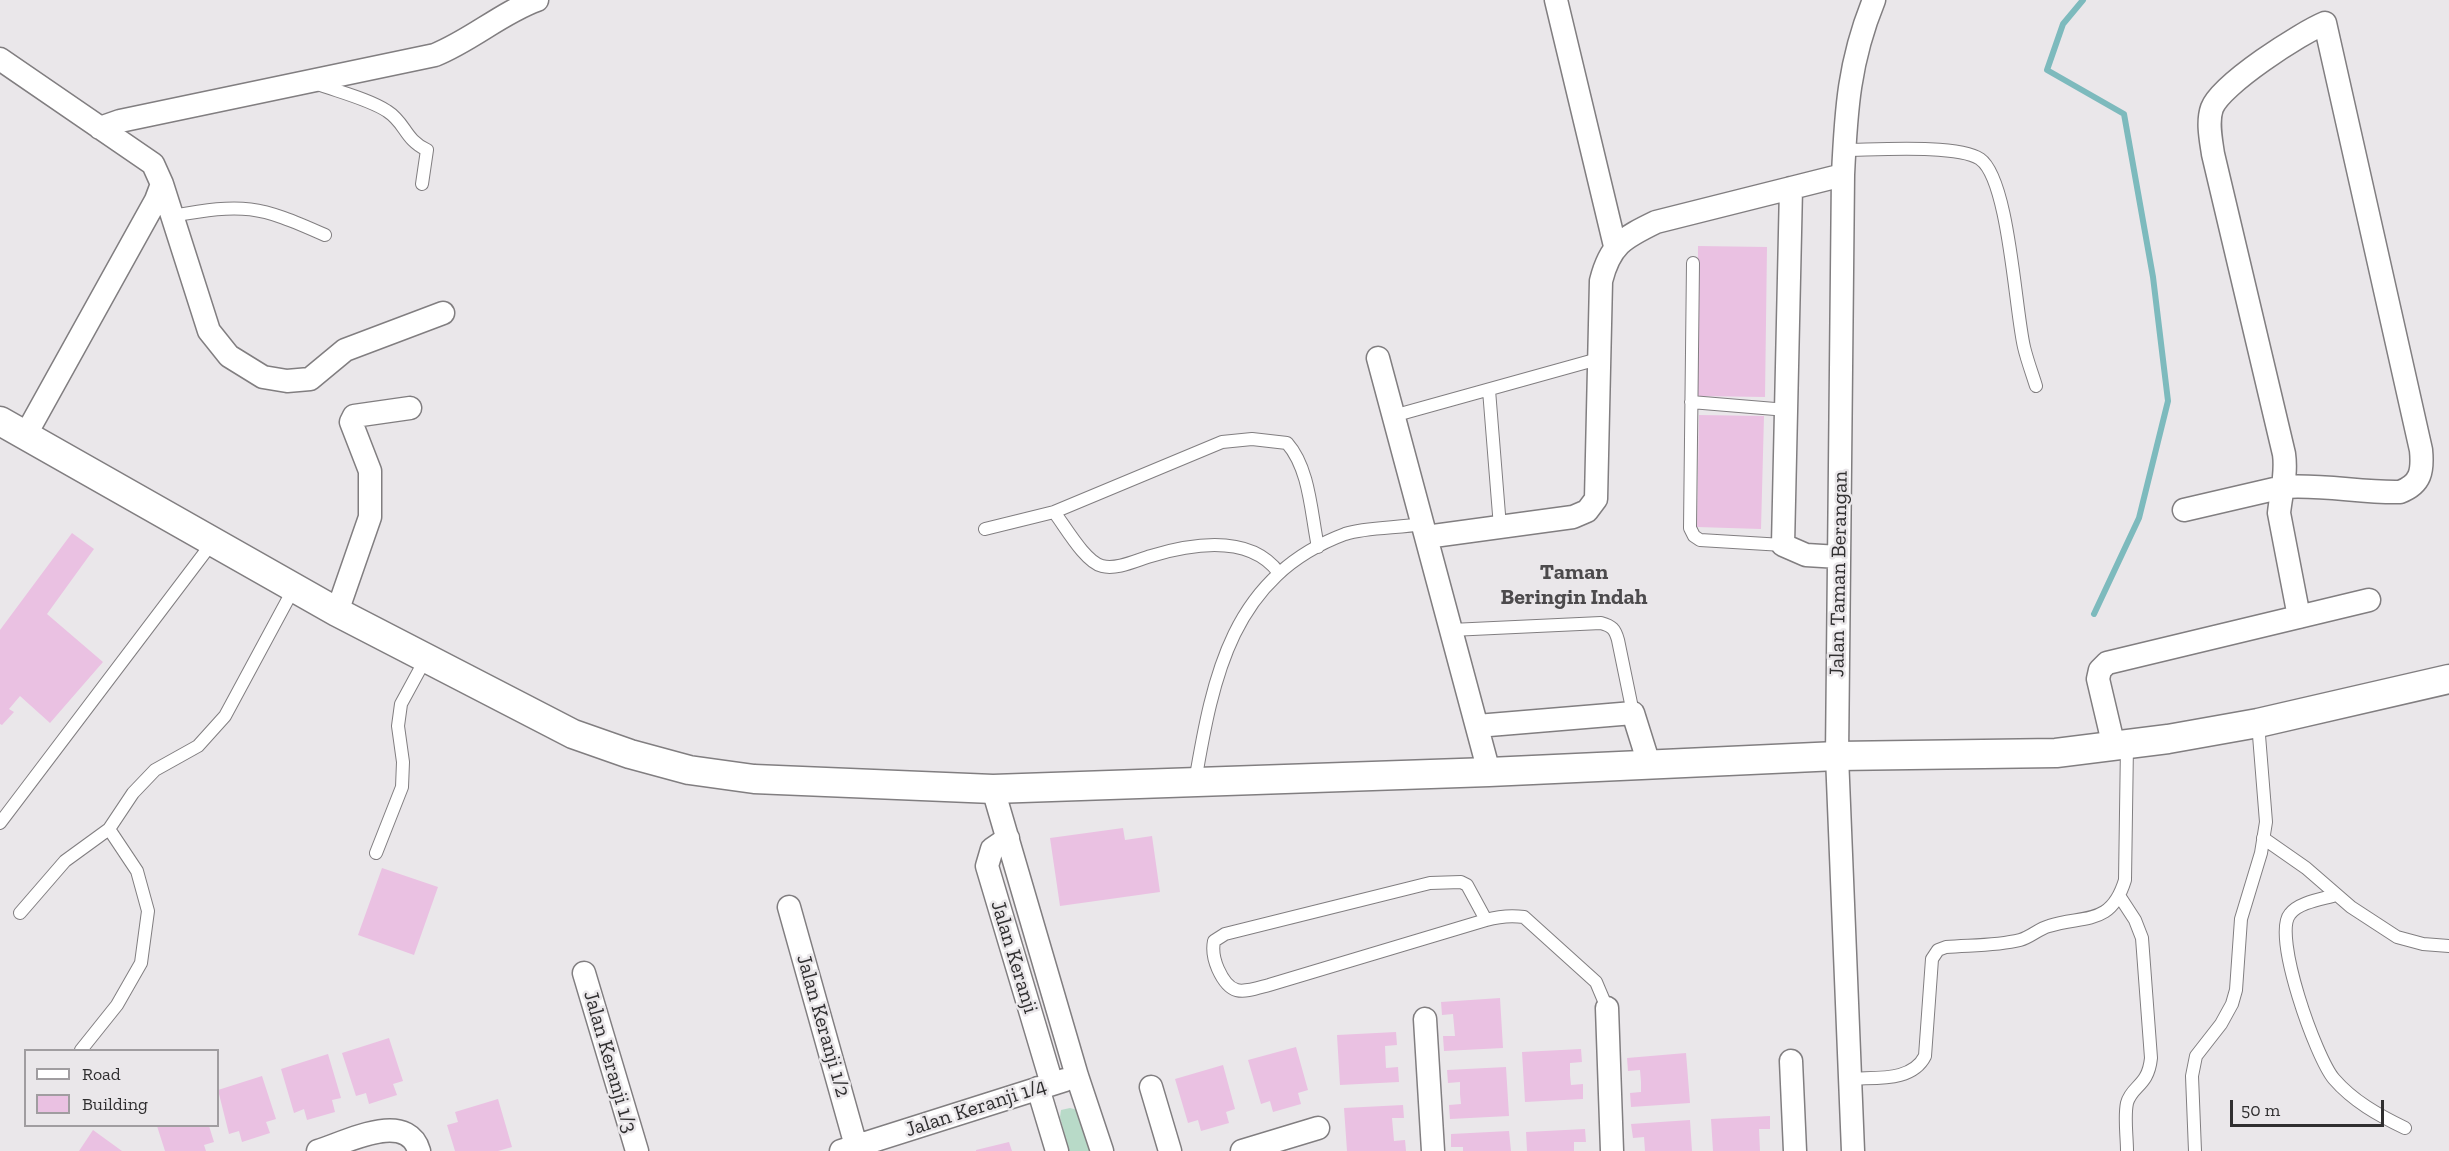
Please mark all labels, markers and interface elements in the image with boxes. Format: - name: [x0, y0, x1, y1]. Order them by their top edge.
- street label: Jalan Taman Berangan: [1825, 471, 1853, 677]
- district label: Taman Beringin Indah: [1501, 560, 1647, 612]
- street label: Jalan Keranji: [985, 897, 1043, 1017]
- street label: Jalan Keranji 1/2: [791, 952, 855, 1100]
- street label: Jalan Keranji 1/3: [578, 988, 642, 1136]
- legend: [24, 1049, 219, 1127]
- text: Road: [82, 1063, 121, 1085]
- street label: Jalan Keranji 1/4: [902, 1073, 1050, 1143]
- scale bar: [2233, 1088, 2388, 1126]
- text: Building: [82, 1093, 148, 1115]
- text: 50 m: [2241, 1099, 2280, 1121]

